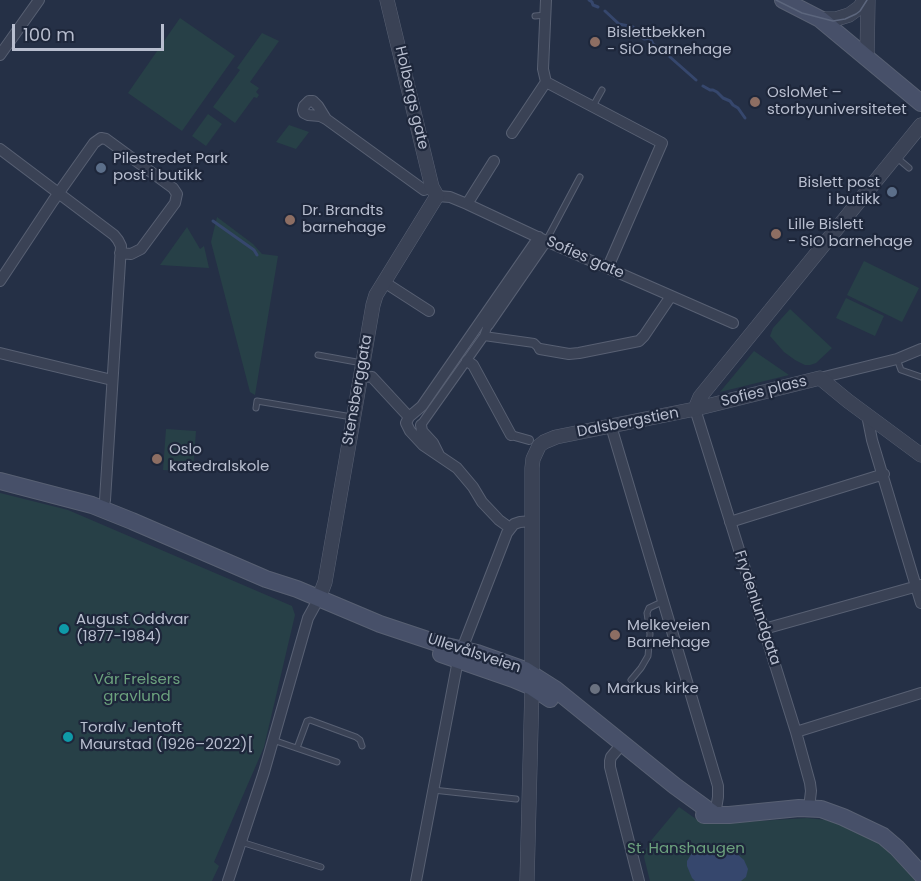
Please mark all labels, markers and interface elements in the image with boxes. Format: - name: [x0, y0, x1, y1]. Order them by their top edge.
- scale bar: [15, 12, 166, 50]
- text: 100 m: [23, 22, 75, 47]
- place label: Bislettbekken - SiO barnehage: [607, 24, 732, 59]
- marker: Bislettbekken - SiO barnehage: [588, 35, 602, 49]
- street label: Holbergs gate: [390, 44, 432, 152]
- place label: OsloMet – storbyuniversitetet: [767, 84, 907, 119]
- marker: OsloMet – storbyuniversitetet: [748, 95, 762, 109]
- place label: Pilestredet Park post i butikk: [113, 150, 228, 185]
- marker: Pilestredet Park post i butikk: [94, 161, 108, 175]
- place label: Bislett post i butikk: [798, 174, 880, 209]
- marker: Bislett post i butikk: [885, 185, 899, 199]
- place label: Dr. Brandts barnehage: [302, 202, 386, 237]
- marker: Dr. Brandts barnehage: [283, 213, 297, 227]
- place label: Lille Bislett - SiO barnehage: [788, 216, 913, 251]
- marker: Lille Bislett - SiO barnehage: [769, 227, 783, 241]
- street label: Sofies gate: [543, 233, 627, 283]
- street label: Stensberggata: [339, 333, 377, 447]
- street label: Sofies plass: [719, 373, 809, 411]
- street label: Dalsbergstien: [576, 404, 680, 442]
- place label: Oslo katedralskole: [169, 441, 269, 476]
- marker: Oslo katedralskole: [150, 452, 164, 466]
- street label: Frydenlundgata: [730, 548, 784, 668]
- place label: August Oddvar (1877-1984): [76, 611, 189, 646]
- place label: Melkeveien Barnehage: [627, 617, 710, 652]
- marker: August Oddvar (1877-1984): [57, 622, 71, 636]
- marker: Melkeveien Barnehage: [608, 628, 622, 642]
- street label: Ullevålsveien: [425, 630, 523, 678]
- park label: Vår Frelsers gravlund: [94, 671, 180, 706]
- place label: Markus kirke: [607, 680, 699, 698]
- marker: Markus kirke: [588, 682, 602, 696]
- place label: Toralv Jentoft Maurstad (1926–2022)[: [80, 719, 254, 754]
- marker: Toralv Jentoft Maurstad (1926–2022)[: [61, 730, 75, 744]
- park label: St. Hanshaugen: [627, 840, 745, 858]

